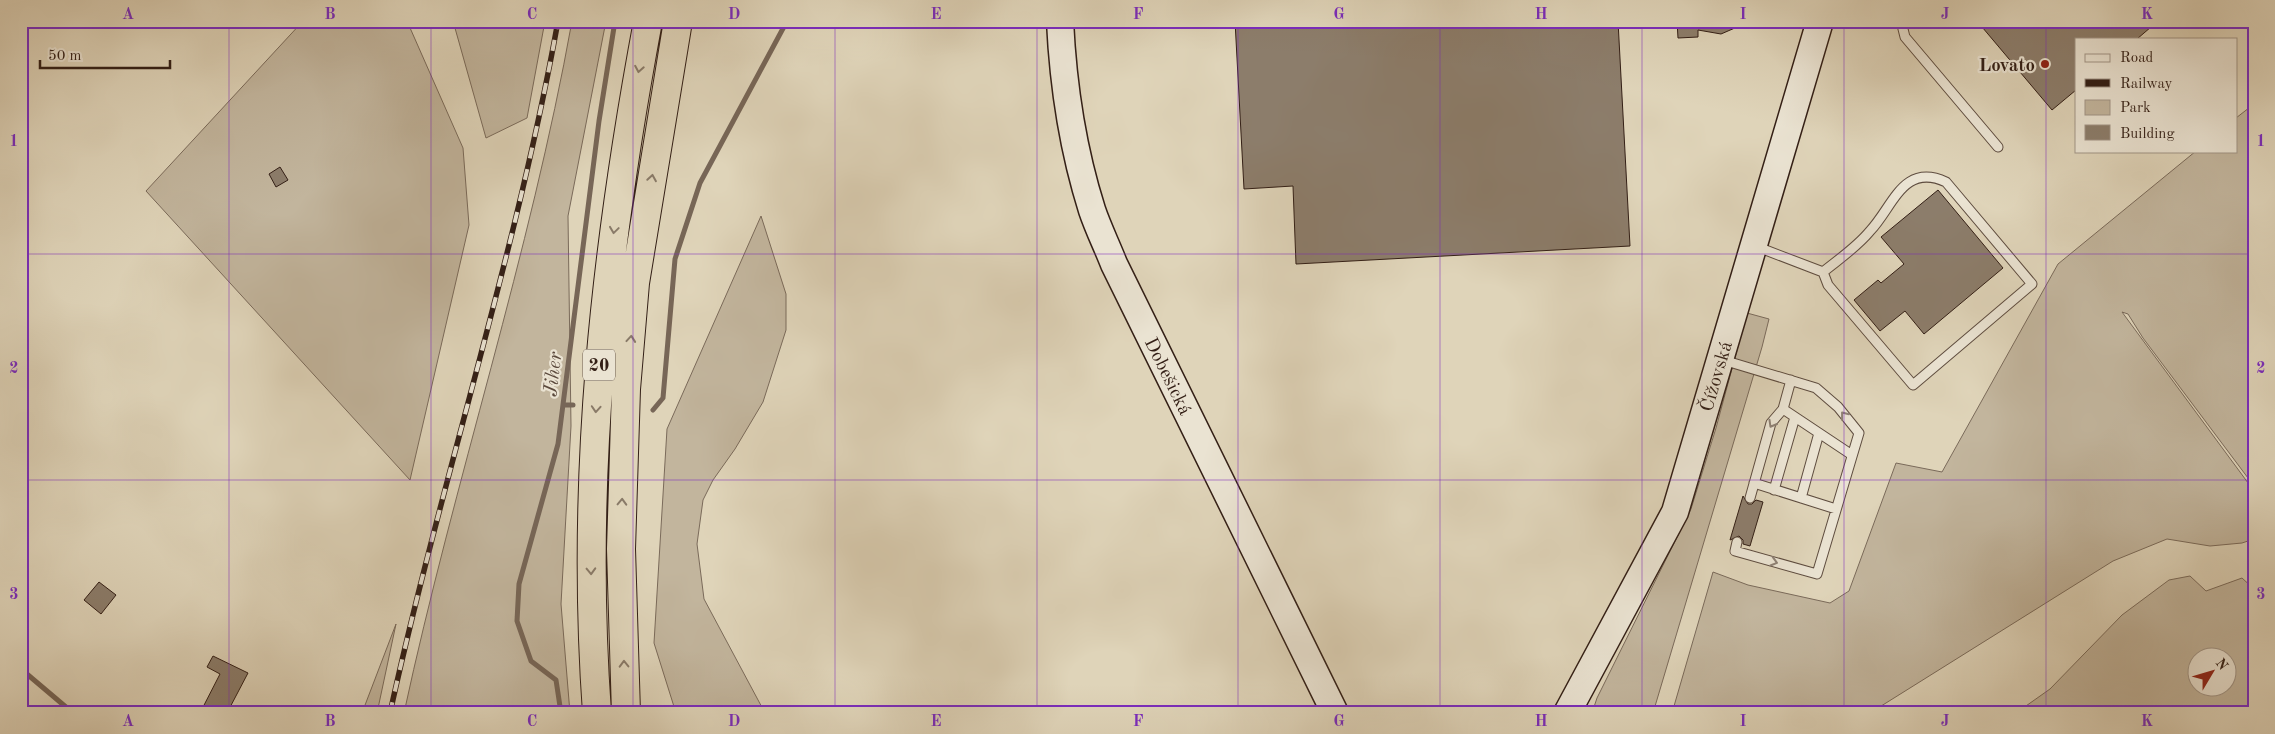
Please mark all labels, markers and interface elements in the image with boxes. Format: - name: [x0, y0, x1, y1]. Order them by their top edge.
- text: A: [122, 7, 134, 23]
- text: B: [324, 7, 336, 23]
- text: C: [527, 7, 537, 23]
- text: D: [728, 7, 740, 23]
- text: E: [930, 7, 942, 23]
- text: F: [1133, 7, 1144, 23]
- text: G: [1333, 7, 1345, 23]
- text: H: [1534, 7, 1548, 23]
- text: I: [1739, 7, 1747, 23]
- text: J: [1941, 7, 1950, 23]
- text: K: [2141, 7, 2153, 23]
- scale bar: [40, 38, 170, 70]
- legend: [2075, 38, 2238, 152]
- text: 50 m: [48, 49, 82, 64]
- text: Road: [2120, 51, 2154, 66]
- place label: Lovato: [1978, 57, 2035, 76]
- marker: Lovato: [2039, 58, 2051, 70]
- one-way arrow: [635, 65, 645, 74]
- text: Railway: [2120, 77, 2173, 92]
- text: Park: [2120, 101, 2151, 116]
- text: Building: [2120, 127, 2175, 142]
- text: 1: [9, 134, 19, 150]
- text: 1: [2256, 134, 2266, 150]
- one-way arrow: [647, 174, 657, 183]
- one-way arrow: [609, 225, 619, 234]
- one-way arrow: [625, 335, 636, 343]
- street label: Dobešická: [1140, 335, 1194, 419]
- street label: Čížovská: [1693, 339, 1737, 414]
- road number: 20: [583, 350, 615, 380]
- water label: Jiher: [541, 351, 567, 398]
- text: 2: [9, 361, 19, 377]
- text: 2: [2256, 361, 2266, 377]
- one-way arrow: [590, 405, 601, 413]
- one-way arrow: [1842, 412, 1850, 421]
- one-way arrow: [1769, 418, 1779, 427]
- one-way arrow: [617, 497, 628, 505]
- one-way arrow: [1769, 556, 1777, 566]
- one-way arrow: [586, 567, 597, 575]
- text: 3: [9, 587, 19, 603]
- text: 3: [2256, 587, 2266, 603]
- north arrow: [2188, 646, 2238, 696]
- text: N: [2213, 656, 2230, 673]
- one-way arrow: [619, 660, 629, 668]
- text: A: [122, 714, 134, 730]
- text: B: [324, 714, 336, 730]
- text: C: [527, 714, 537, 730]
- text: D: [728, 714, 740, 730]
- text: E: [930, 714, 942, 730]
- text: F: [1133, 714, 1144, 730]
- text: G: [1333, 714, 1345, 730]
- text: H: [1534, 714, 1548, 730]
- text: I: [1739, 714, 1747, 730]
- text: J: [1941, 714, 1950, 730]
- text: K: [2141, 714, 2153, 730]

